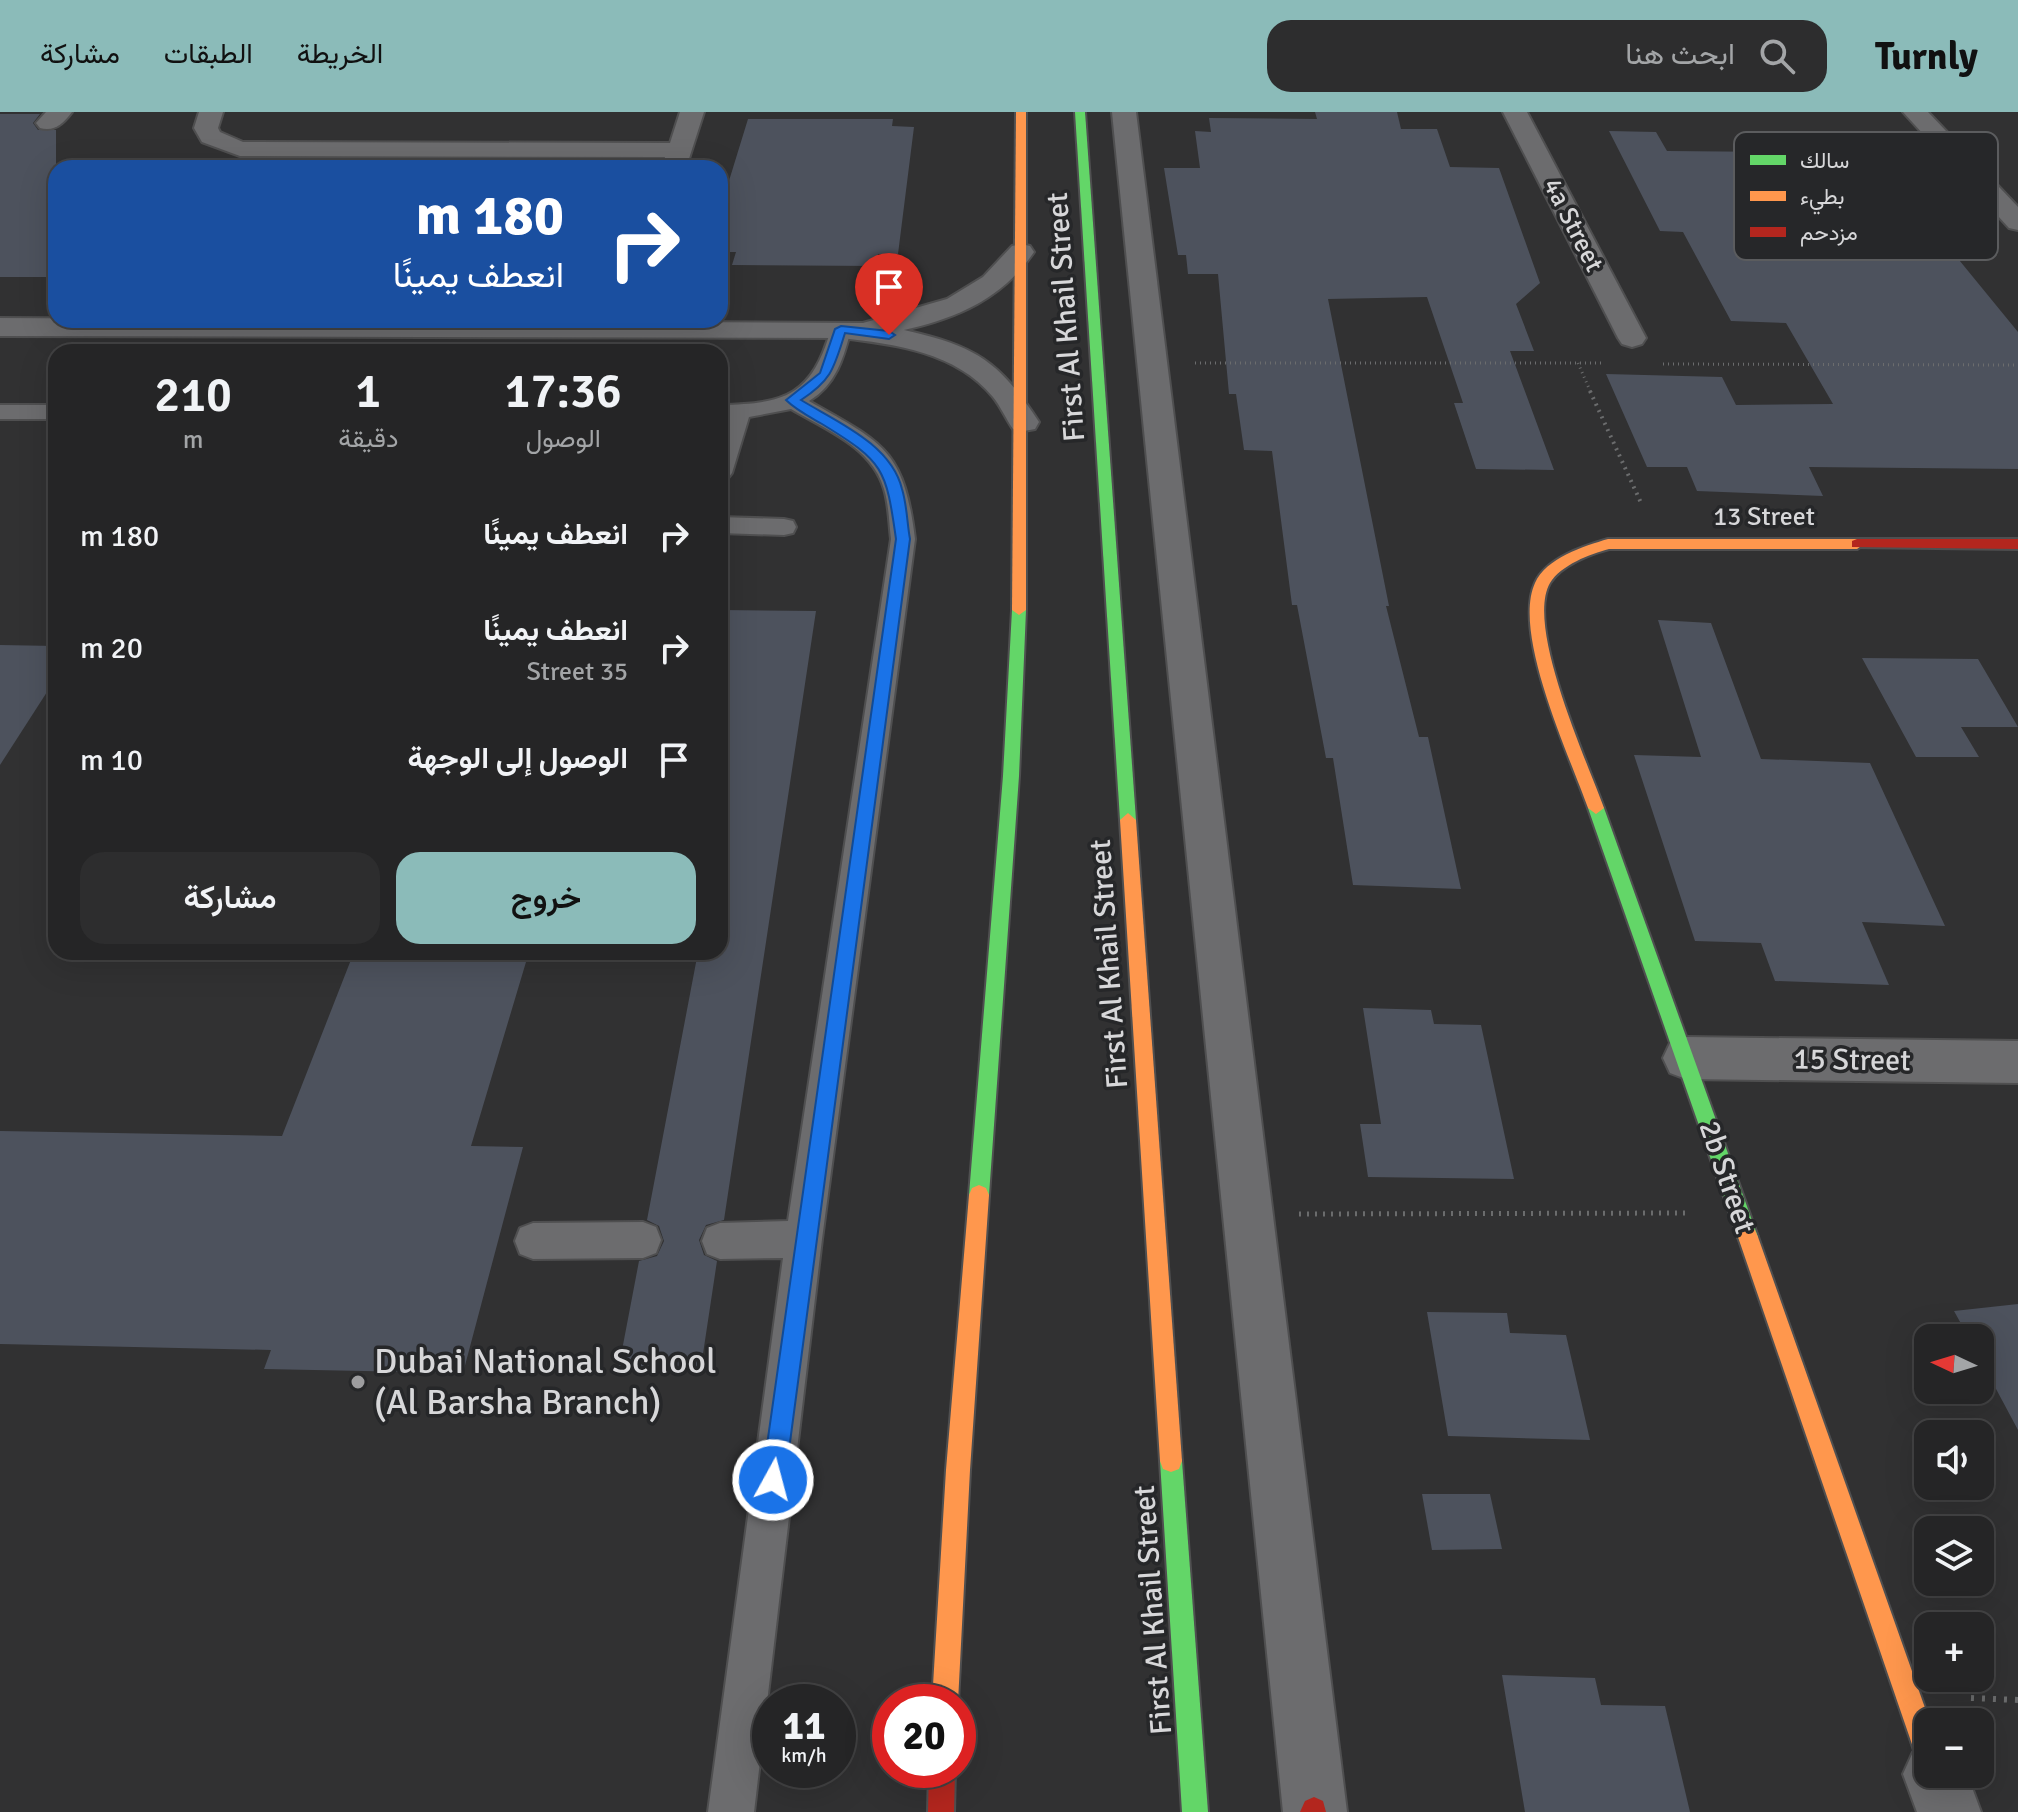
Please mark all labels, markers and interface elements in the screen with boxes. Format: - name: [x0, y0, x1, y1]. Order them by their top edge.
- search box: [1267, 20, 1827, 92]
- text: Turnly: [1875, 33, 1978, 80]
- icon: search: [1755, 34, 1799, 78]
- text: ابحث هنا: [1625, 36, 1735, 73]
- text: مشاركة: [40, 37, 120, 71]
- text: الطبقات: [164, 37, 253, 71]
- text: الخريطة: [297, 37, 383, 71]
- legend: [1734, 132, 1998, 260]
- text: سالك: [1800, 147, 1849, 174]
- street label: 4a Street: [1536, 173, 1610, 277]
- text: 180 m: [416, 181, 564, 250]
- text: بطيء: [1800, 183, 1845, 215]
- street label: First Al Khail Street: [1039, 191, 1093, 443]
- icon: right: [592, 192, 696, 296]
- text: مزدحم: [1800, 219, 1858, 247]
- text: انعطف يمينًا: [393, 253, 564, 298]
- pin: [855, 253, 923, 335]
- icon: arrive: [867, 265, 911, 309]
- text: 1: [355, 362, 381, 421]
- text: 17:36: [505, 362, 622, 421]
- text: 210: [154, 366, 232, 425]
- text: دقيقة: [338, 423, 398, 455]
- text: الوصول: [526, 423, 601, 455]
- text: m: [183, 424, 203, 456]
- street label: 13 Street: [1713, 501, 1815, 533]
- icon: right: [652, 514, 696, 558]
- text: انعطف يمينًا: [483, 516, 628, 553]
- text: 180 m: [80, 518, 159, 555]
- text: انعطف يمينًا: [483, 612, 628, 649]
- icon: right: [652, 626, 696, 670]
- text: 20 m: [80, 630, 143, 667]
- text: 35 Street: [526, 656, 628, 688]
- icon: arrive: [652, 738, 696, 782]
- text: الوصول إلى الوجهة: [407, 740, 628, 777]
- text: 10 m: [80, 742, 143, 779]
- street label: First Al Khail Street: [1082, 838, 1136, 1090]
- button: مشاركة: [80, 852, 380, 944]
- button: خروج: [396, 852, 696, 944]
- street label: 15 Street: [1793, 1040, 1911, 1080]
- street label: 2b Street: [1690, 1116, 1764, 1238]
- north arrow: [1914, 1324, 1994, 1404]
- map controls: [1914, 1324, 1994, 1788]
- place label: Dubai National School (Al Barsha Branch): [374, 1339, 717, 1425]
- marker: Dubai National School (Al Barsha Branch): [349, 1373, 367, 1391]
- button: sound: [1914, 1420, 1994, 1500]
- position arrow: [731, 1438, 815, 1522]
- street label: First Al Khail Street: [1126, 1484, 1180, 1736]
- button: layers: [1914, 1516, 1994, 1596]
- button: +: [1914, 1612, 1994, 1692]
- speed limit sign: 20: [872, 1684, 976, 1788]
- text: 11: [782, 1701, 826, 1751]
- button: −: [1914, 1708, 1994, 1788]
- text: km/h: [781, 1743, 827, 1768]

